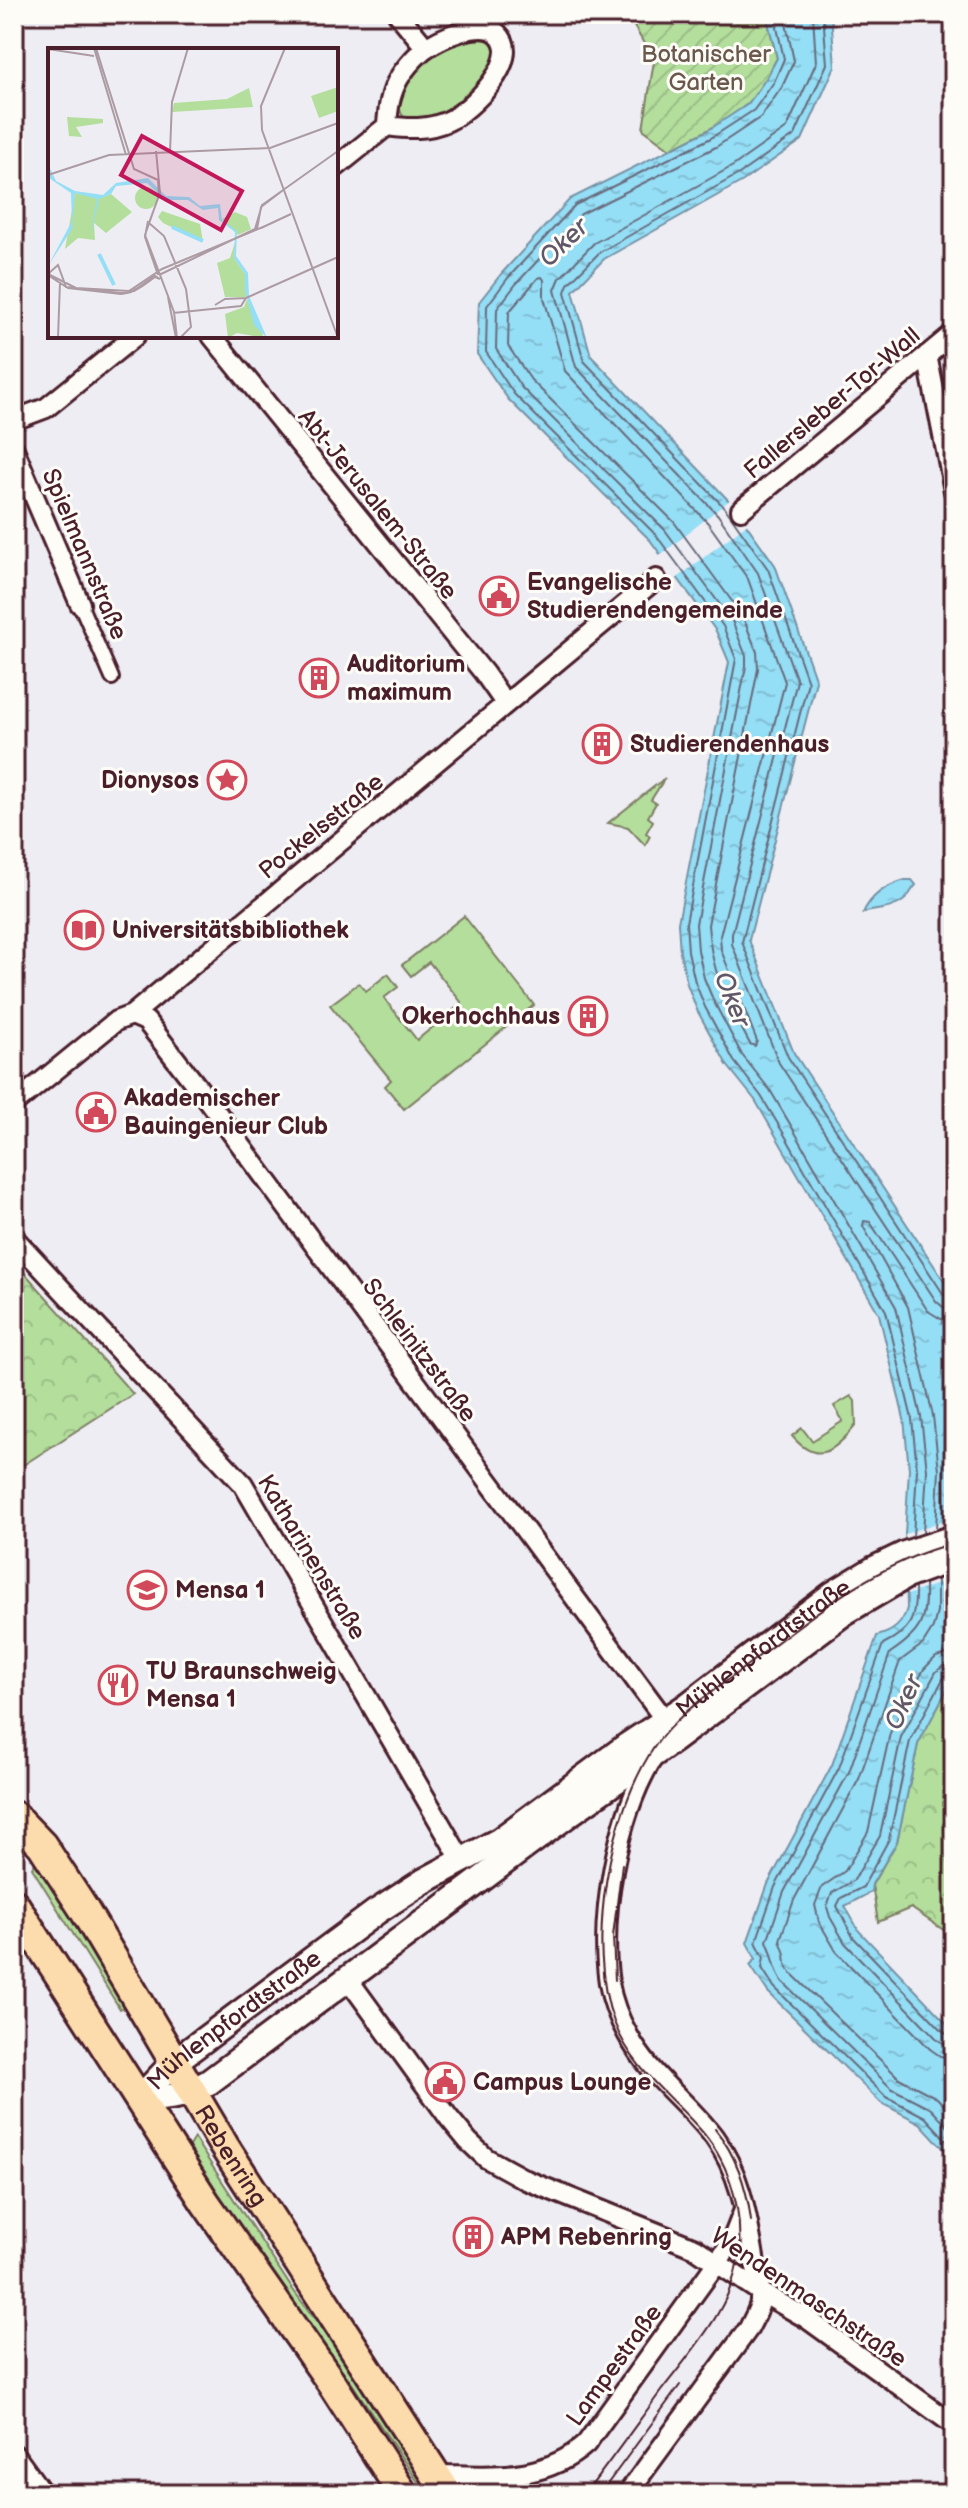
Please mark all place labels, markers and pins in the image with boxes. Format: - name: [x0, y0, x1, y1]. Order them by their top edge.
- place label: Evangelische Studierendengemeinde: [527, 568, 783, 625]
- public building icon: Evangelische Studierendengemeinde: [478, 575, 520, 617]
- place label: Auditorium maximum: [346, 650, 466, 707]
- building icon: Auditorium maximum: [298, 657, 340, 699]
- building icon: Studierendenhaus: [581, 723, 623, 765]
- place label: Studierendenhaus: [630, 730, 829, 759]
- place icon: Dionysos: [206, 759, 248, 801]
- place label: Dionysos: [101, 766, 199, 795]
- library icon: Universitätsbibliothek: [63, 909, 105, 951]
- place label: Universitätsbibliothek: [112, 916, 349, 945]
- building icon: Okerhochhaus: [567, 995, 609, 1037]
- place label: Okerhochhaus: [402, 1002, 560, 1031]
- place label: Akademischer Bauingenieur Club: [123, 1084, 328, 1141]
- public building icon: Akademischer Bauingenieur Club: [75, 1091, 117, 1133]
- school or university icon: Mensa 1: [126, 1569, 168, 1611]
- place label: Mensa 1: [175, 1576, 265, 1605]
- place label: TU Braunschweig Mensa 1: [146, 1657, 337, 1714]
- restaurant icon: TU Braunschweig Mensa 1: [97, 1664, 139, 1706]
- public building icon: Campus Lounge: [424, 2061, 466, 2103]
- place label: Campus Lounge: [473, 2068, 651, 2097]
- building icon: APM Rebenring: [452, 2216, 494, 2258]
- place label: APM Rebenring: [500, 2223, 672, 2252]

